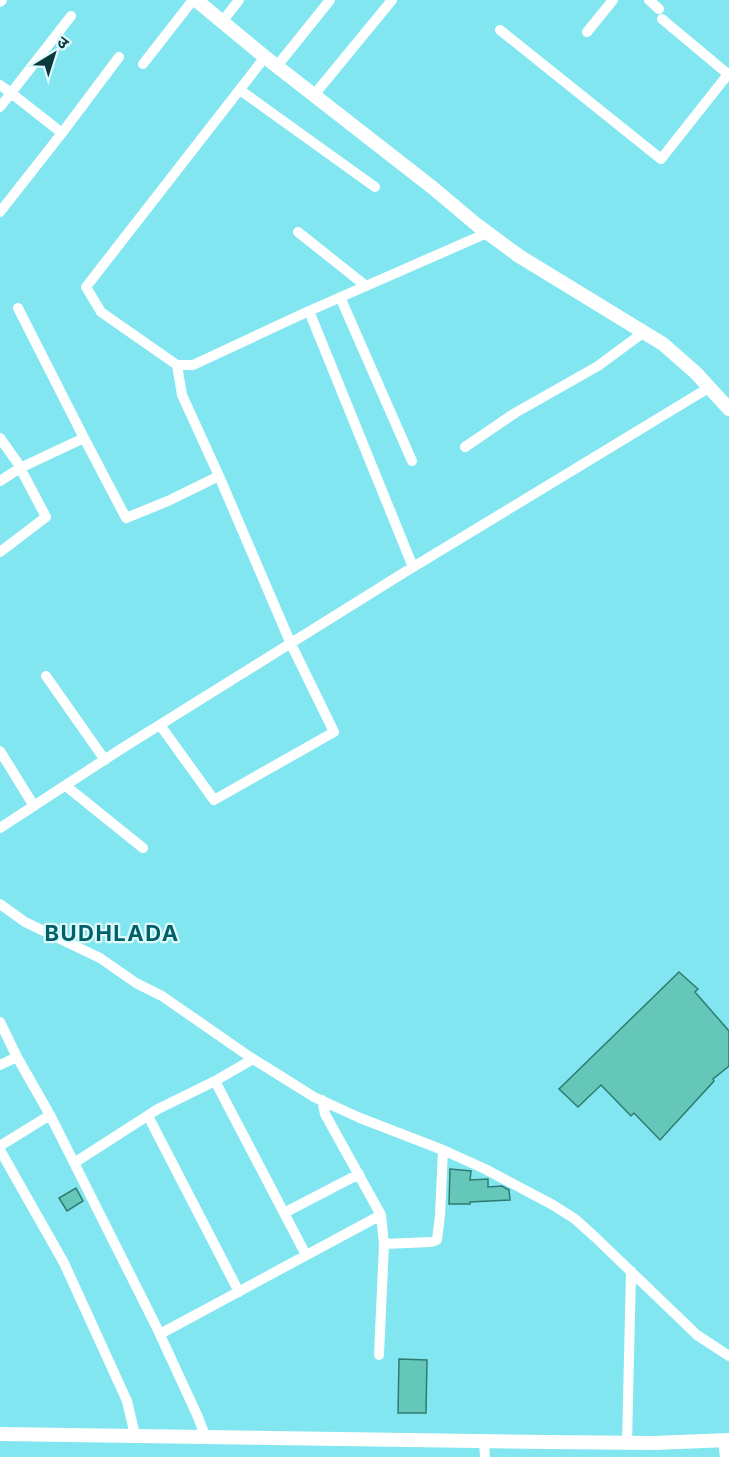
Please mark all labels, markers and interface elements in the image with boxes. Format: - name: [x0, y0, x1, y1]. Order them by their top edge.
- north arrow: [24, 24, 84, 84]
- text: उ: [53, 31, 74, 53]
- district label: BUDHLADA: [44, 920, 180, 946]

